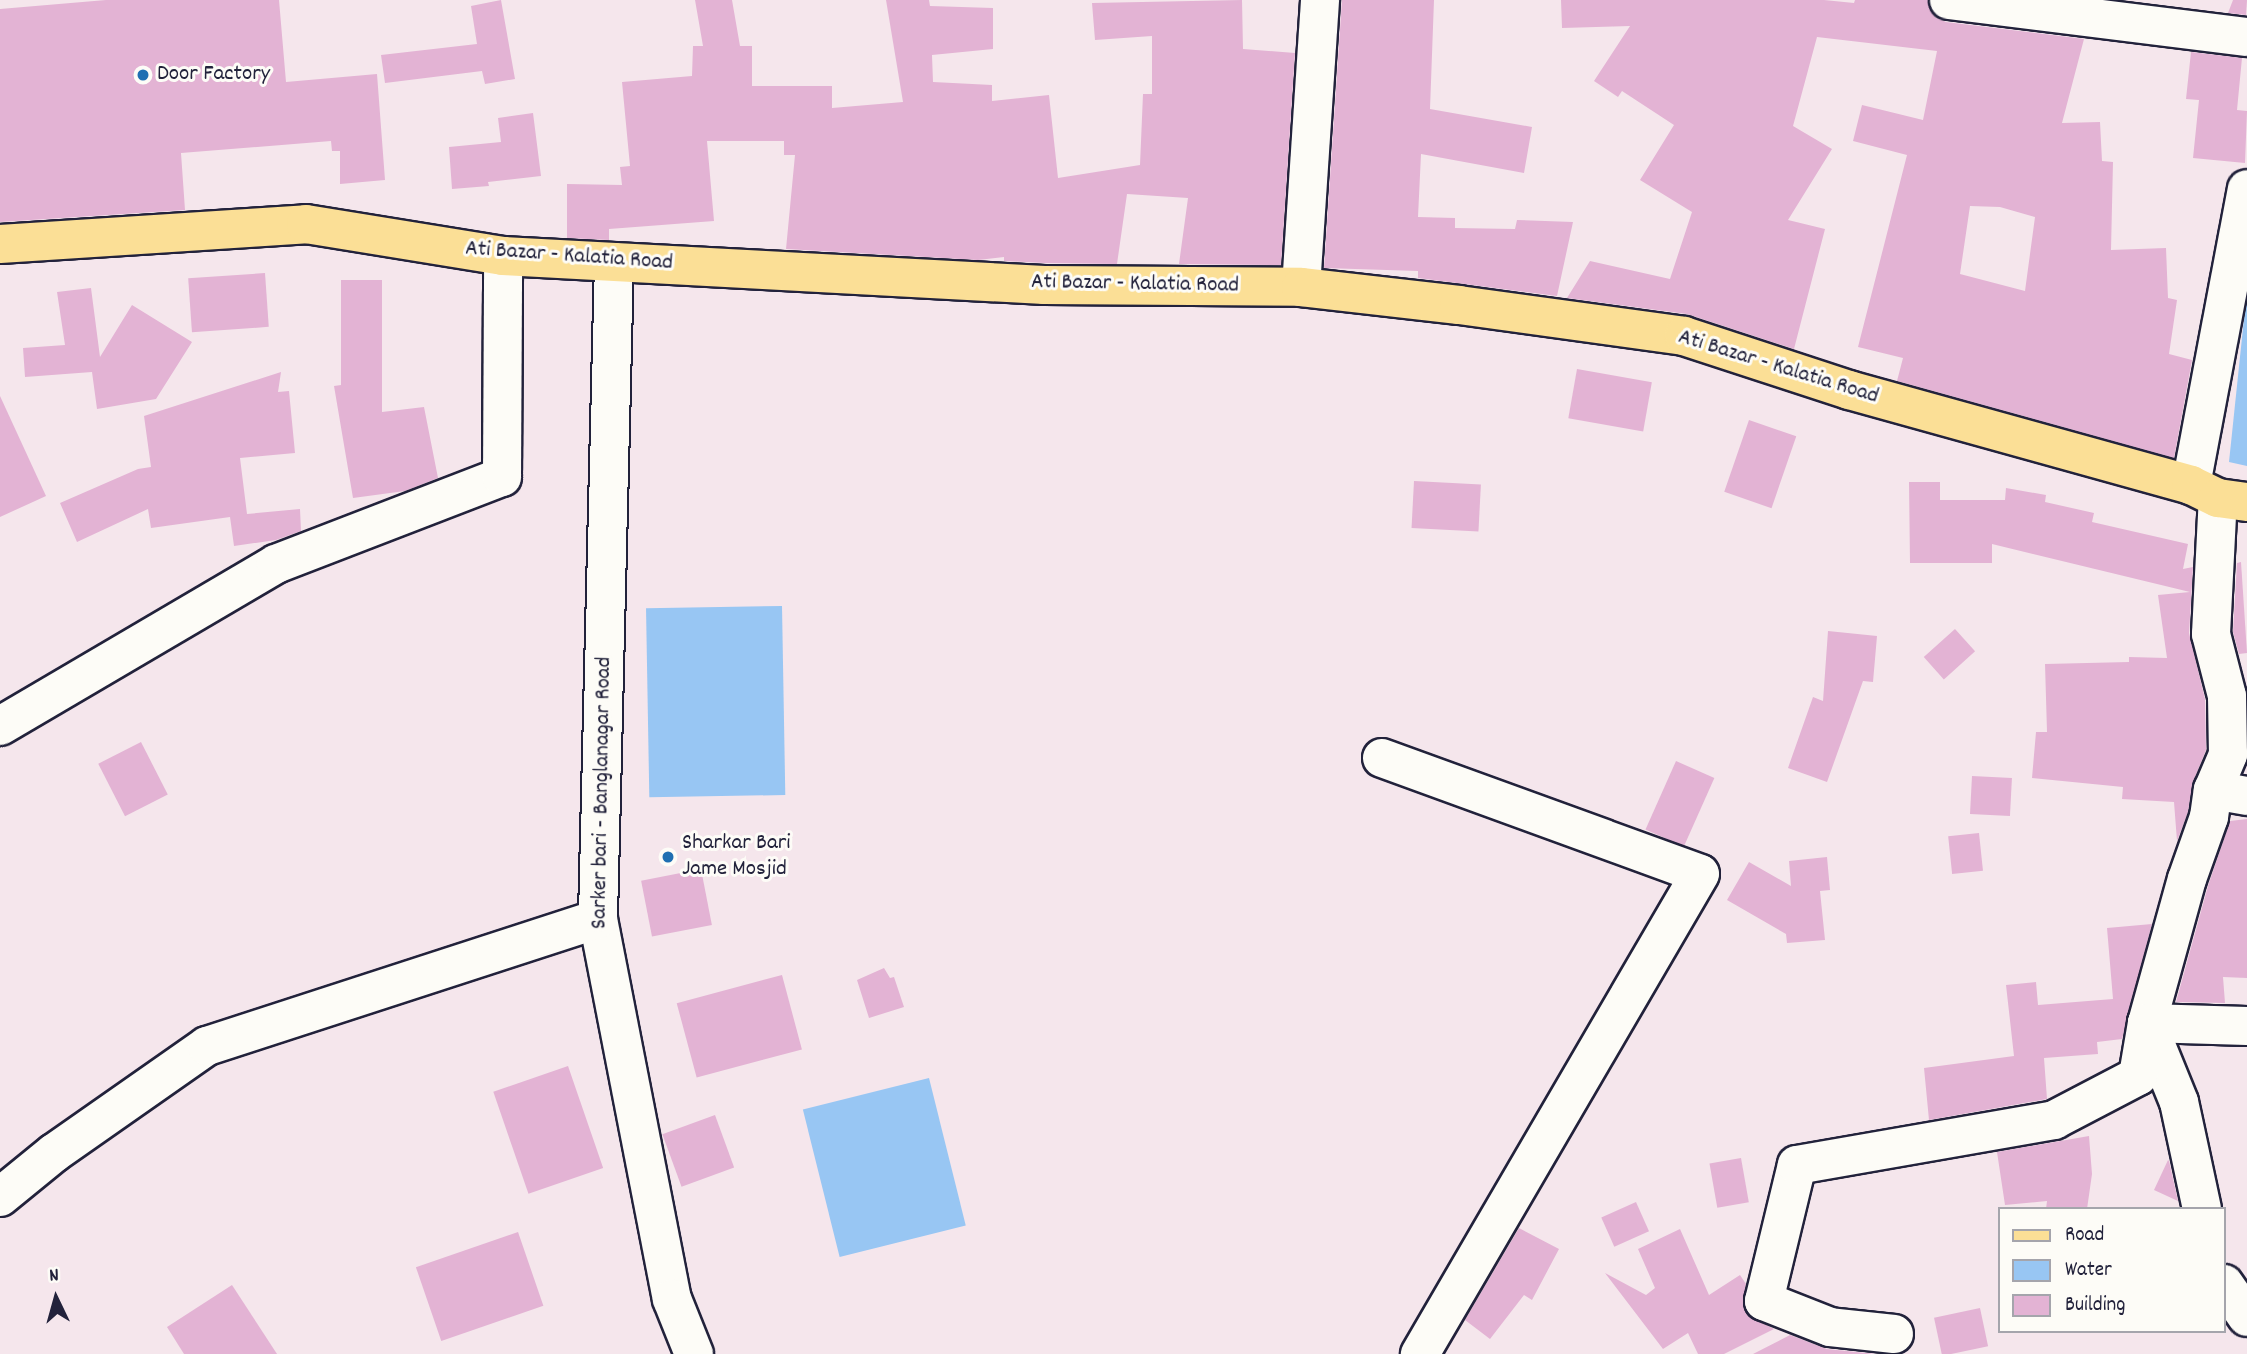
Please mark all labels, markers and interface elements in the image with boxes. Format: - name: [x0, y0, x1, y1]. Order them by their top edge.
- place label: Door Factory: [157, 61, 270, 89]
- marker: Door Factory: [135, 67, 151, 83]
- street label: Ati Bazar - Kalatia Road: [464, 236, 674, 278]
- street label: Ati Bazar - Kalatia Road: [1031, 269, 1239, 301]
- street label: Ati Bazar - Kalatia Road: [1674, 324, 1882, 412]
- street label: Sarker bari - Banglanagar Road: [587, 657, 619, 929]
- place label: Sharkar Bari Jame Mosjid: [682, 830, 790, 884]
- marker: Sharkar Bari Jame Mosjid: [660, 849, 676, 865]
- legend: [1998, 1207, 2226, 1333]
- text: Road: [2065, 1221, 2104, 1251]
- text: Water: [2065, 1256, 2112, 1286]
- north arrow: [21, 1263, 91, 1333]
- text: N: [48, 1263, 60, 1290]
- text: Building: [2065, 1291, 2125, 1321]

